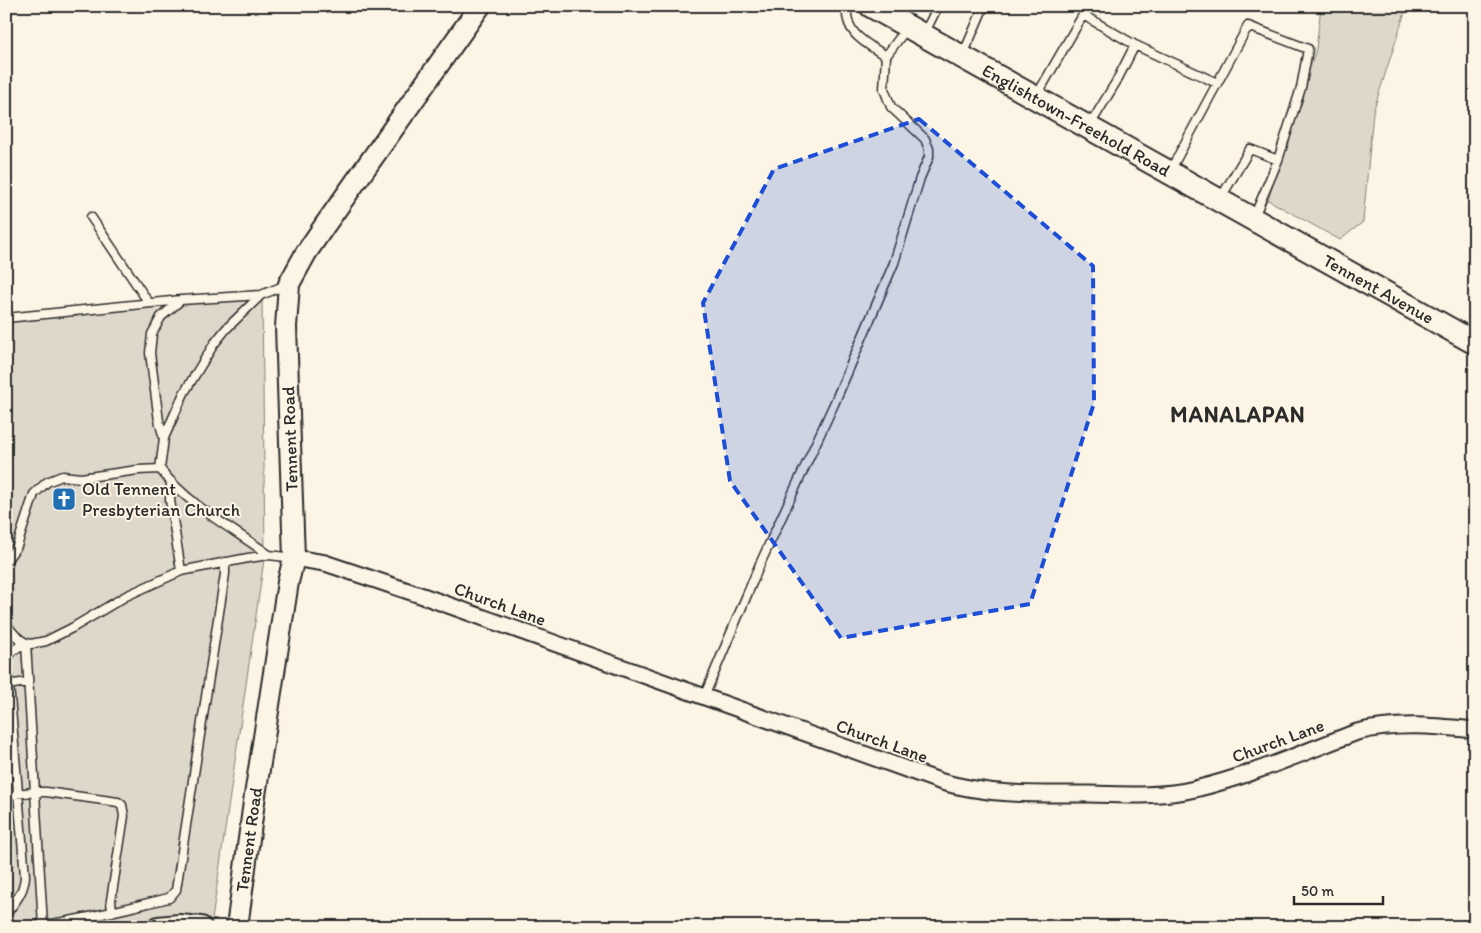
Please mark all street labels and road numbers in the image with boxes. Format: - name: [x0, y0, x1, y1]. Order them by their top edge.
- street label: Englishtown-Freehold Road: [978, 59, 1174, 182]
- street label: Tennent Avenue: [1319, 249, 1438, 329]
- street label: Tennent Road: [277, 386, 303, 492]
- street label: Church Lane: [451, 577, 549, 631]
- street label: Church Lane: [833, 714, 931, 768]
- street label: Church Lane: [1229, 714, 1327, 768]
- street label: Tennent Road: [231, 786, 267, 893]

